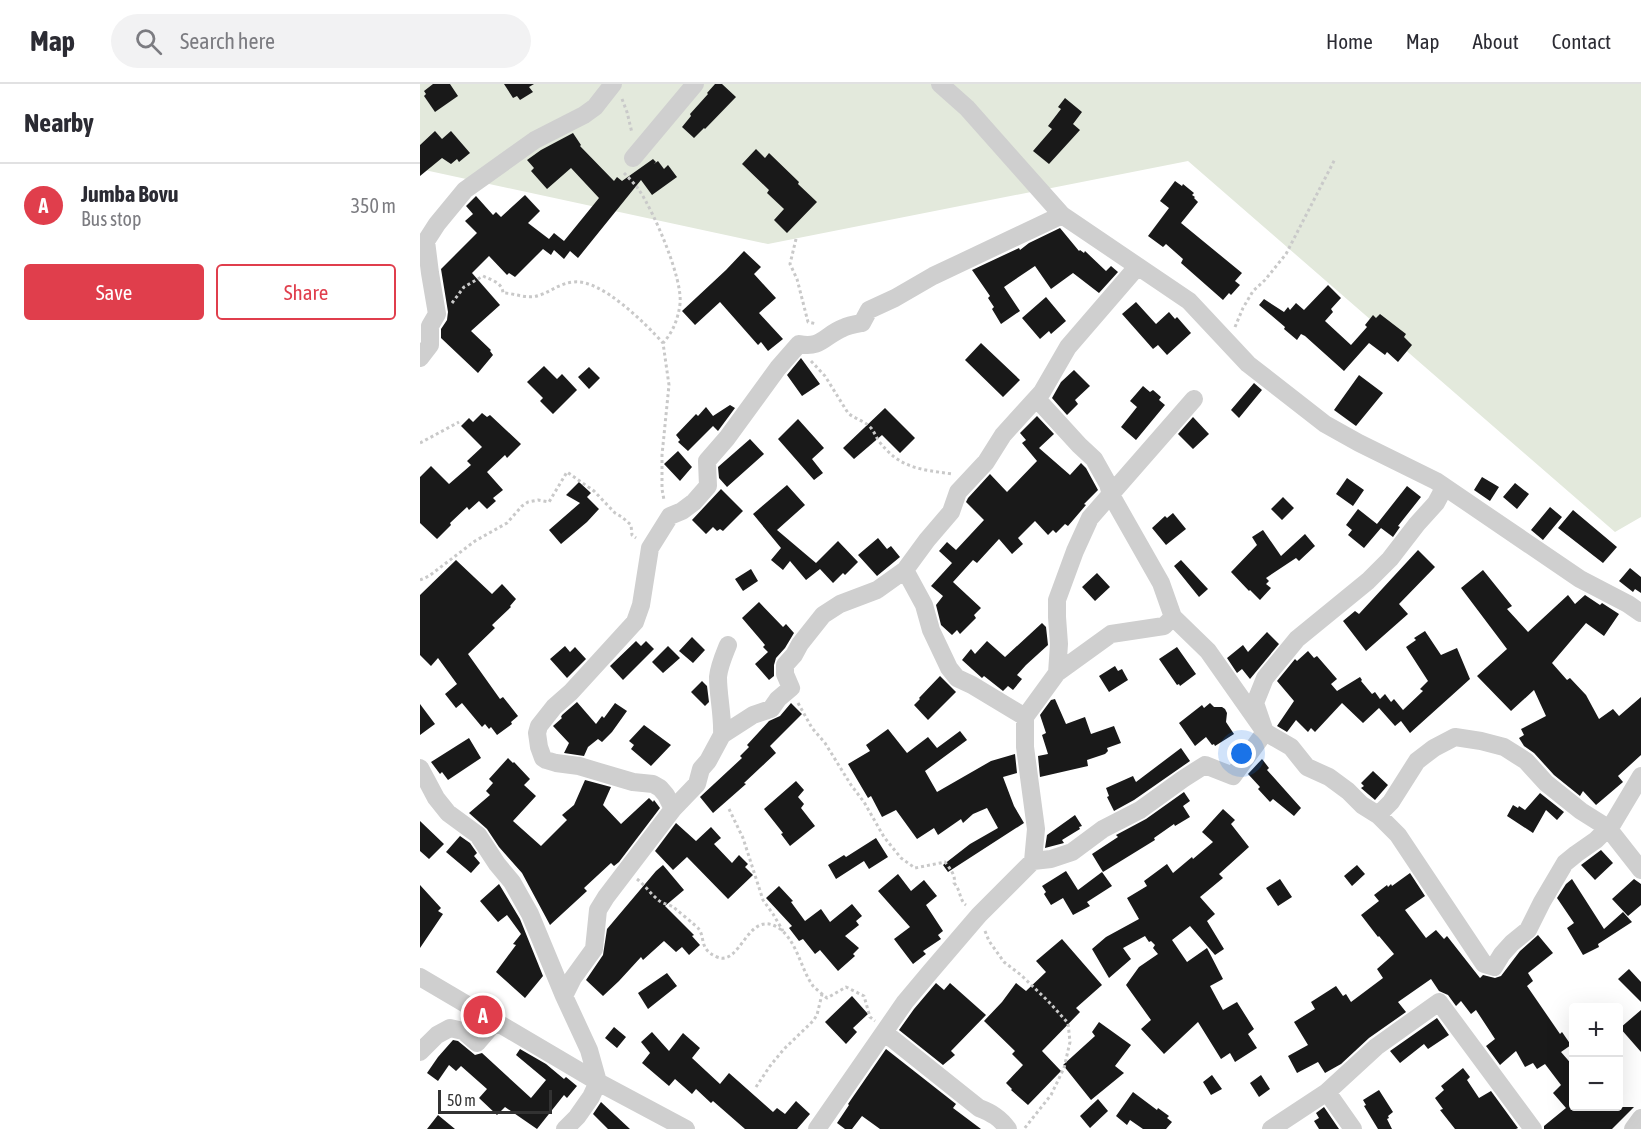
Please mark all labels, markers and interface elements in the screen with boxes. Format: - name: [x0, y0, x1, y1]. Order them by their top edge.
- search box: [111, 14, 531, 68]
- text: Map: [30, 25, 75, 57]
- icon: search: [132, 25, 165, 58]
- text: Search here: [180, 28, 275, 54]
- text: Home: [1326, 29, 1373, 53]
- text: Map: [1406, 29, 1440, 53]
- text: About: [1473, 29, 1519, 53]
- text: Contact: [1552, 29, 1611, 53]
- text: Nearby: [24, 108, 94, 138]
- text: Jumba Bovu: [81, 181, 178, 207]
- text: A: [39, 194, 48, 217]
- text: 350 m: [351, 194, 396, 217]
- text: Bus stop: [81, 207, 141, 230]
- button: Save: [24, 264, 204, 320]
- button: Share: [216, 264, 396, 320]
- your location: [1227, 739, 1256, 768]
- pin: A: [464, 992, 502, 1038]
- map controls: [1569, 1003, 1623, 1111]
- button: +: [1569, 1003, 1623, 1057]
- button: −: [1569, 1057, 1623, 1111]
- scale bar: [438, 1087, 552, 1114]
- text: 50 m: [447, 1091, 476, 1109]

